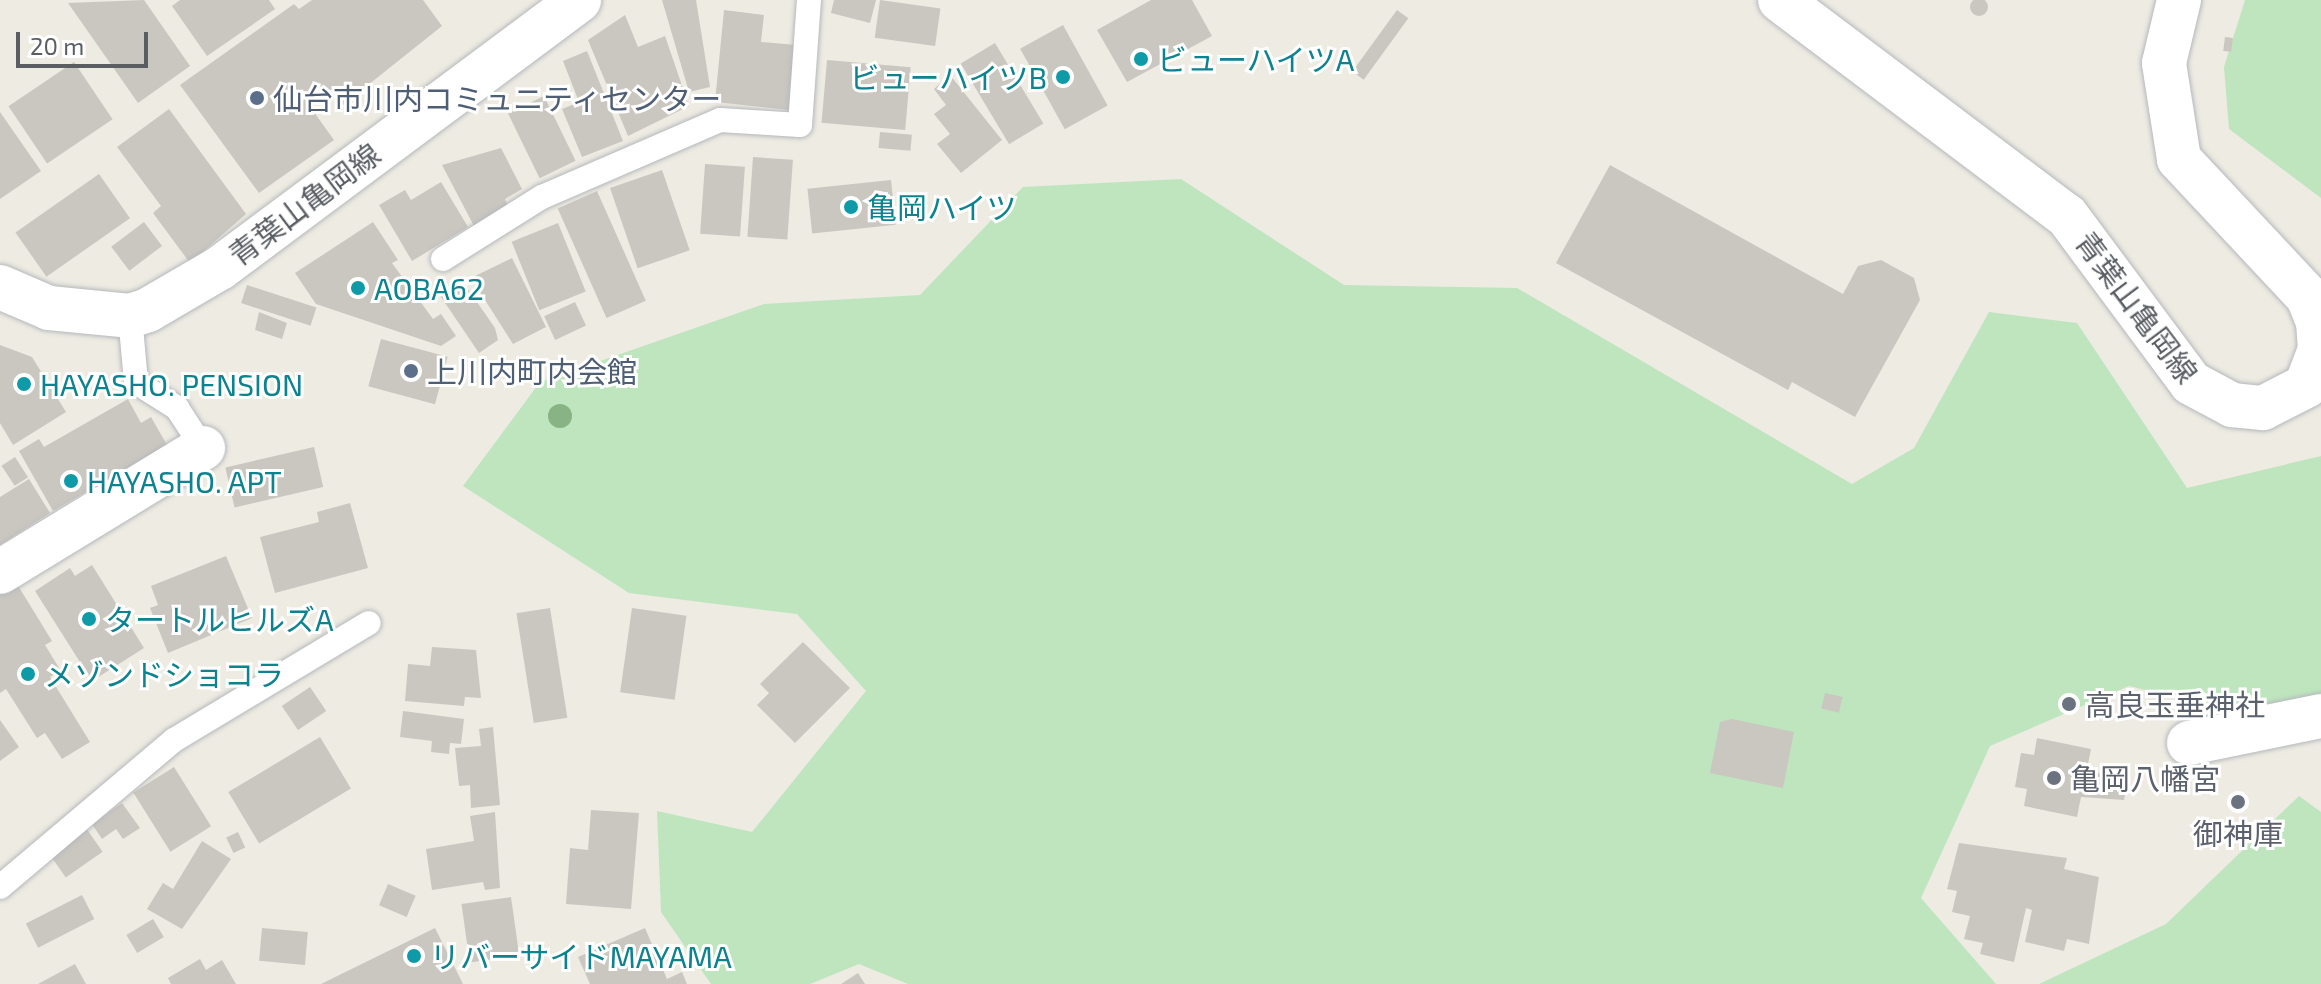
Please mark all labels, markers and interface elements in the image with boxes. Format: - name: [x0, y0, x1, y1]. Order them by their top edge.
- scale bar: [20, 16, 152, 66]
- text: 20 m: [30, 31, 84, 60]
- place label: ビューハイツA: [1157, 41, 1356, 77]
- marker: ビューハイツA: [1132, 50, 1150, 68]
- place label: ビューハイツB: [848, 59, 1047, 95]
- marker: ビューハイツB: [1054, 68, 1072, 86]
- place label: 仙台市川内コミュニティセンター: [273, 80, 723, 116]
- marker: 仙台市川内コミュニティセンター: [248, 89, 266, 107]
- street label: 青葉山亀岡線: [221, 135, 387, 273]
- place label: 亀岡ハイツ: [867, 189, 1017, 225]
- marker: 亀岡ハイツ: [842, 198, 860, 216]
- street label: 青葉山亀岡線: [2068, 224, 2206, 390]
- place label: AOBA62: [374, 270, 484, 306]
- marker: AOBA62: [349, 279, 367, 297]
- place label: 上川内町内会館: [427, 353, 637, 389]
- marker: 上川内町内会館: [402, 362, 420, 380]
- place label: HAYASHO. PENSION: [40, 366, 303, 402]
- marker: HAYASHO. PENSION: [15, 375, 33, 393]
- place label: HAYASHO. APT: [87, 463, 282, 499]
- marker: HAYASHO. APT: [62, 472, 80, 490]
- place label: タートルヒルズA: [105, 601, 334, 637]
- marker: タートルヒルズA: [80, 610, 98, 628]
- place label: メゾンドショコラ: [44, 656, 284, 692]
- marker: メゾンドショコラ: [19, 665, 37, 683]
- place label: 高良玉垂神社: [2085, 686, 2265, 722]
- marker: 高良玉垂神社: [2060, 695, 2078, 713]
- place label: 亀岡八幡宮: [2070, 760, 2220, 796]
- marker: 亀岡八幡宮: [2045, 769, 2063, 787]
- marker: 御神庫: [2229, 793, 2247, 811]
- place label: 御神庫: [2193, 815, 2283, 851]
- place label: リバーサイドMAYAMA: [430, 938, 732, 974]
- marker: リバーサイドMAYAMA: [405, 947, 423, 965]

